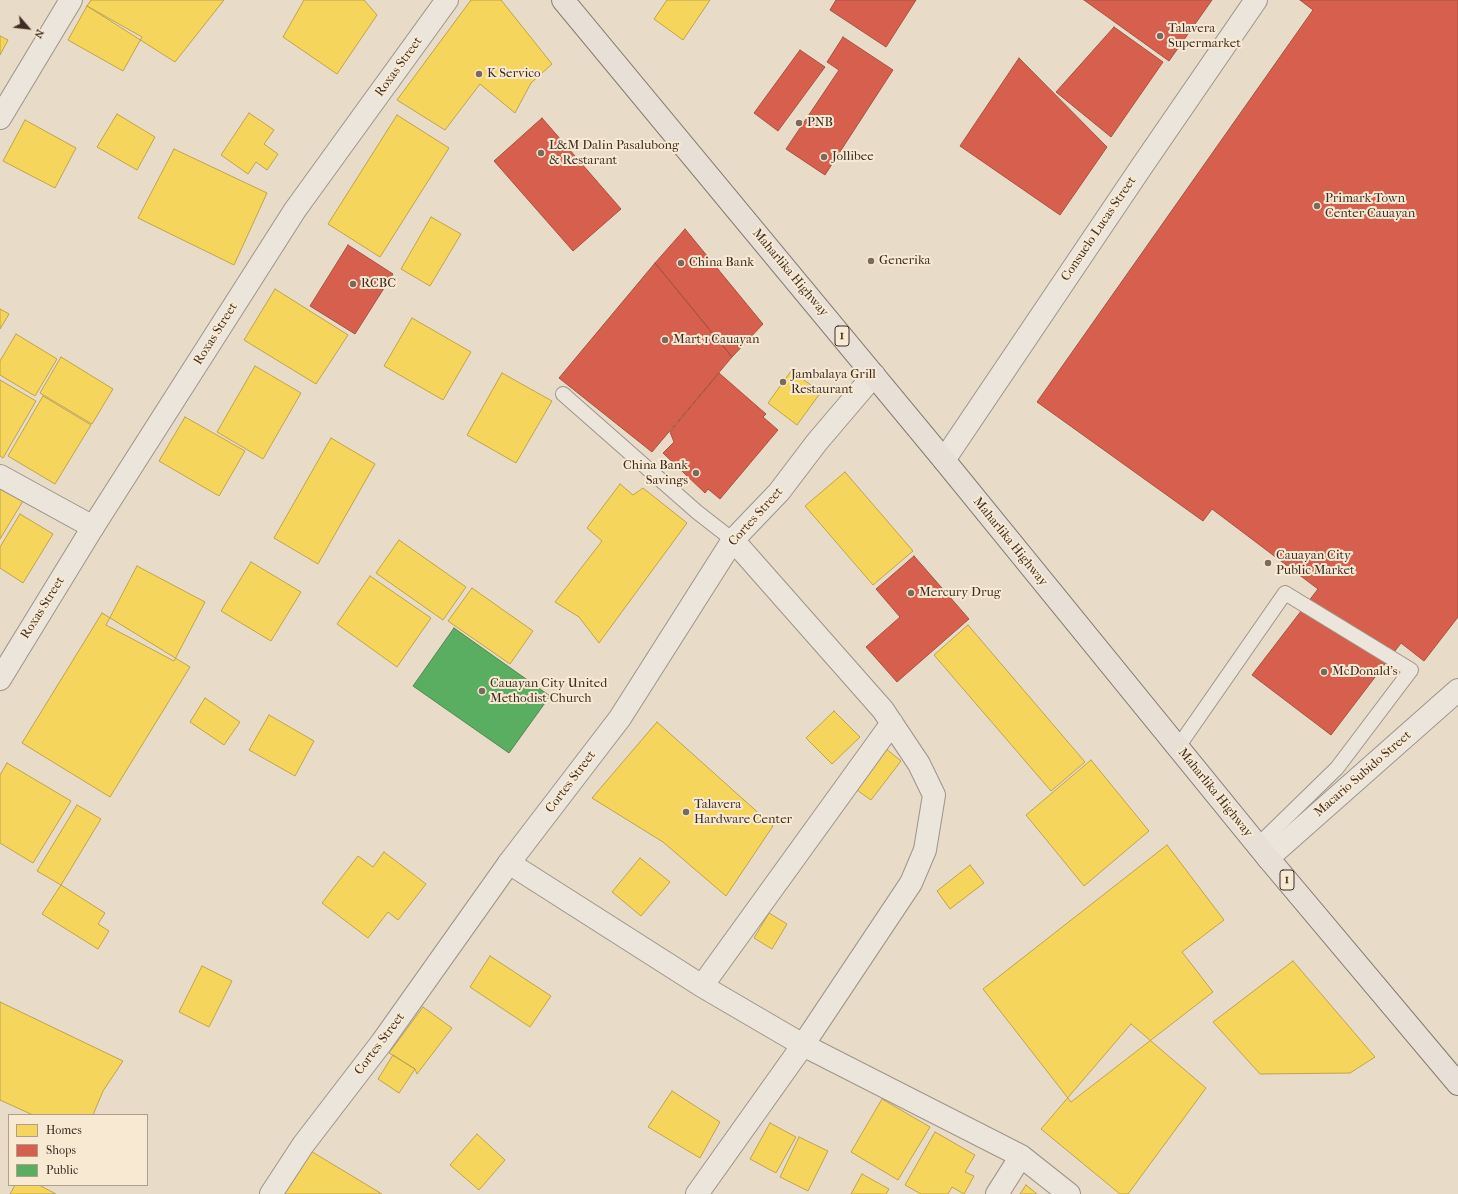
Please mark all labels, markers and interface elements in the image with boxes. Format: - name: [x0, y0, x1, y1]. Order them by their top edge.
- north arrow: [8, 8, 48, 48]
- place label: Talavera Supermarket: [1168, 21, 1241, 52]
- text: N: [31, 27, 47, 41]
- marker: Talavera Supermarket: [1155, 31, 1165, 41]
- street label: Roxas Street: [372, 34, 426, 100]
- place label: K Servico: [487, 66, 541, 82]
- marker: K Servico: [474, 69, 484, 79]
- place label: PNB: [807, 115, 833, 131]
- marker: PNB: [794, 118, 804, 128]
- place label: L&M Dalin Pasalubong & Restarant: [549, 138, 679, 169]
- marker: L&M Dalin Pasalubong & Restarant: [536, 148, 546, 158]
- place label: Jollibee: [832, 149, 874, 165]
- marker: Jollibee: [819, 152, 829, 162]
- street label: Consuelo Lucas Street: [1058, 174, 1140, 284]
- place label: Primark Town Center Cauayan: [1325, 191, 1415, 222]
- marker: Primark Town Center Cauayan: [1312, 201, 1322, 211]
- street label: Maharlika Highway: [749, 226, 831, 320]
- place label: Generika: [879, 253, 931, 269]
- place label: China Bank: [689, 255, 754, 271]
- marker: Generika: [866, 256, 876, 266]
- marker: China Bank: [676, 258, 686, 268]
- place label: RCBC: [361, 276, 396, 292]
- marker: RCBC: [348, 279, 358, 289]
- street label: Roxas Street: [191, 300, 241, 368]
- road number: 1: [835, 326, 849, 346]
- place label: Mart 1 Cauayan: [673, 332, 760, 348]
- marker: Mart 1 Cauayan: [660, 335, 670, 345]
- place label: Jambalaya Grill Restaurant: [791, 367, 876, 398]
- marker: Jambalaya Grill Restaurant: [778, 377, 788, 387]
- place label: China Bank Savings: [623, 458, 688, 489]
- marker: China Bank Savings: [691, 468, 701, 478]
- street label: Cortes Street: [726, 484, 786, 550]
- street label: Maharlika Highway: [969, 494, 1051, 590]
- place label: Cauayan City Public Market: [1276, 548, 1355, 579]
- marker: Cauayan City Public Market: [1263, 558, 1273, 568]
- street label: Roxas Street: [18, 574, 68, 642]
- place label: Mercury Drug: [919, 585, 1001, 601]
- marker: Mercury Drug: [906, 588, 916, 598]
- place label: McDonald's: [1332, 664, 1397, 680]
- marker: McDonald's: [1319, 667, 1329, 677]
- place label: Cauayan City United Methodist Church: [490, 676, 607, 707]
- marker: Cauayan City United Methodist Church: [477, 686, 487, 696]
- street label: Macario Subido Street: [1311, 728, 1415, 820]
- street label: Maharlika Highway: [1174, 745, 1256, 841]
- street label: Cortes Street: [543, 748, 599, 816]
- place label: Talavera Hardware Center: [694, 797, 792, 828]
- marker: Talavera Hardware Center: [681, 807, 691, 817]
- road number: 1: [1280, 870, 1294, 890]
- street label: Cortes Street: [352, 1010, 408, 1078]
- legend: [8, 1114, 148, 1186]
- text: Homes: [46, 1123, 82, 1137]
- text: Shops: [46, 1143, 76, 1157]
- text: Public: [46, 1163, 78, 1177]

